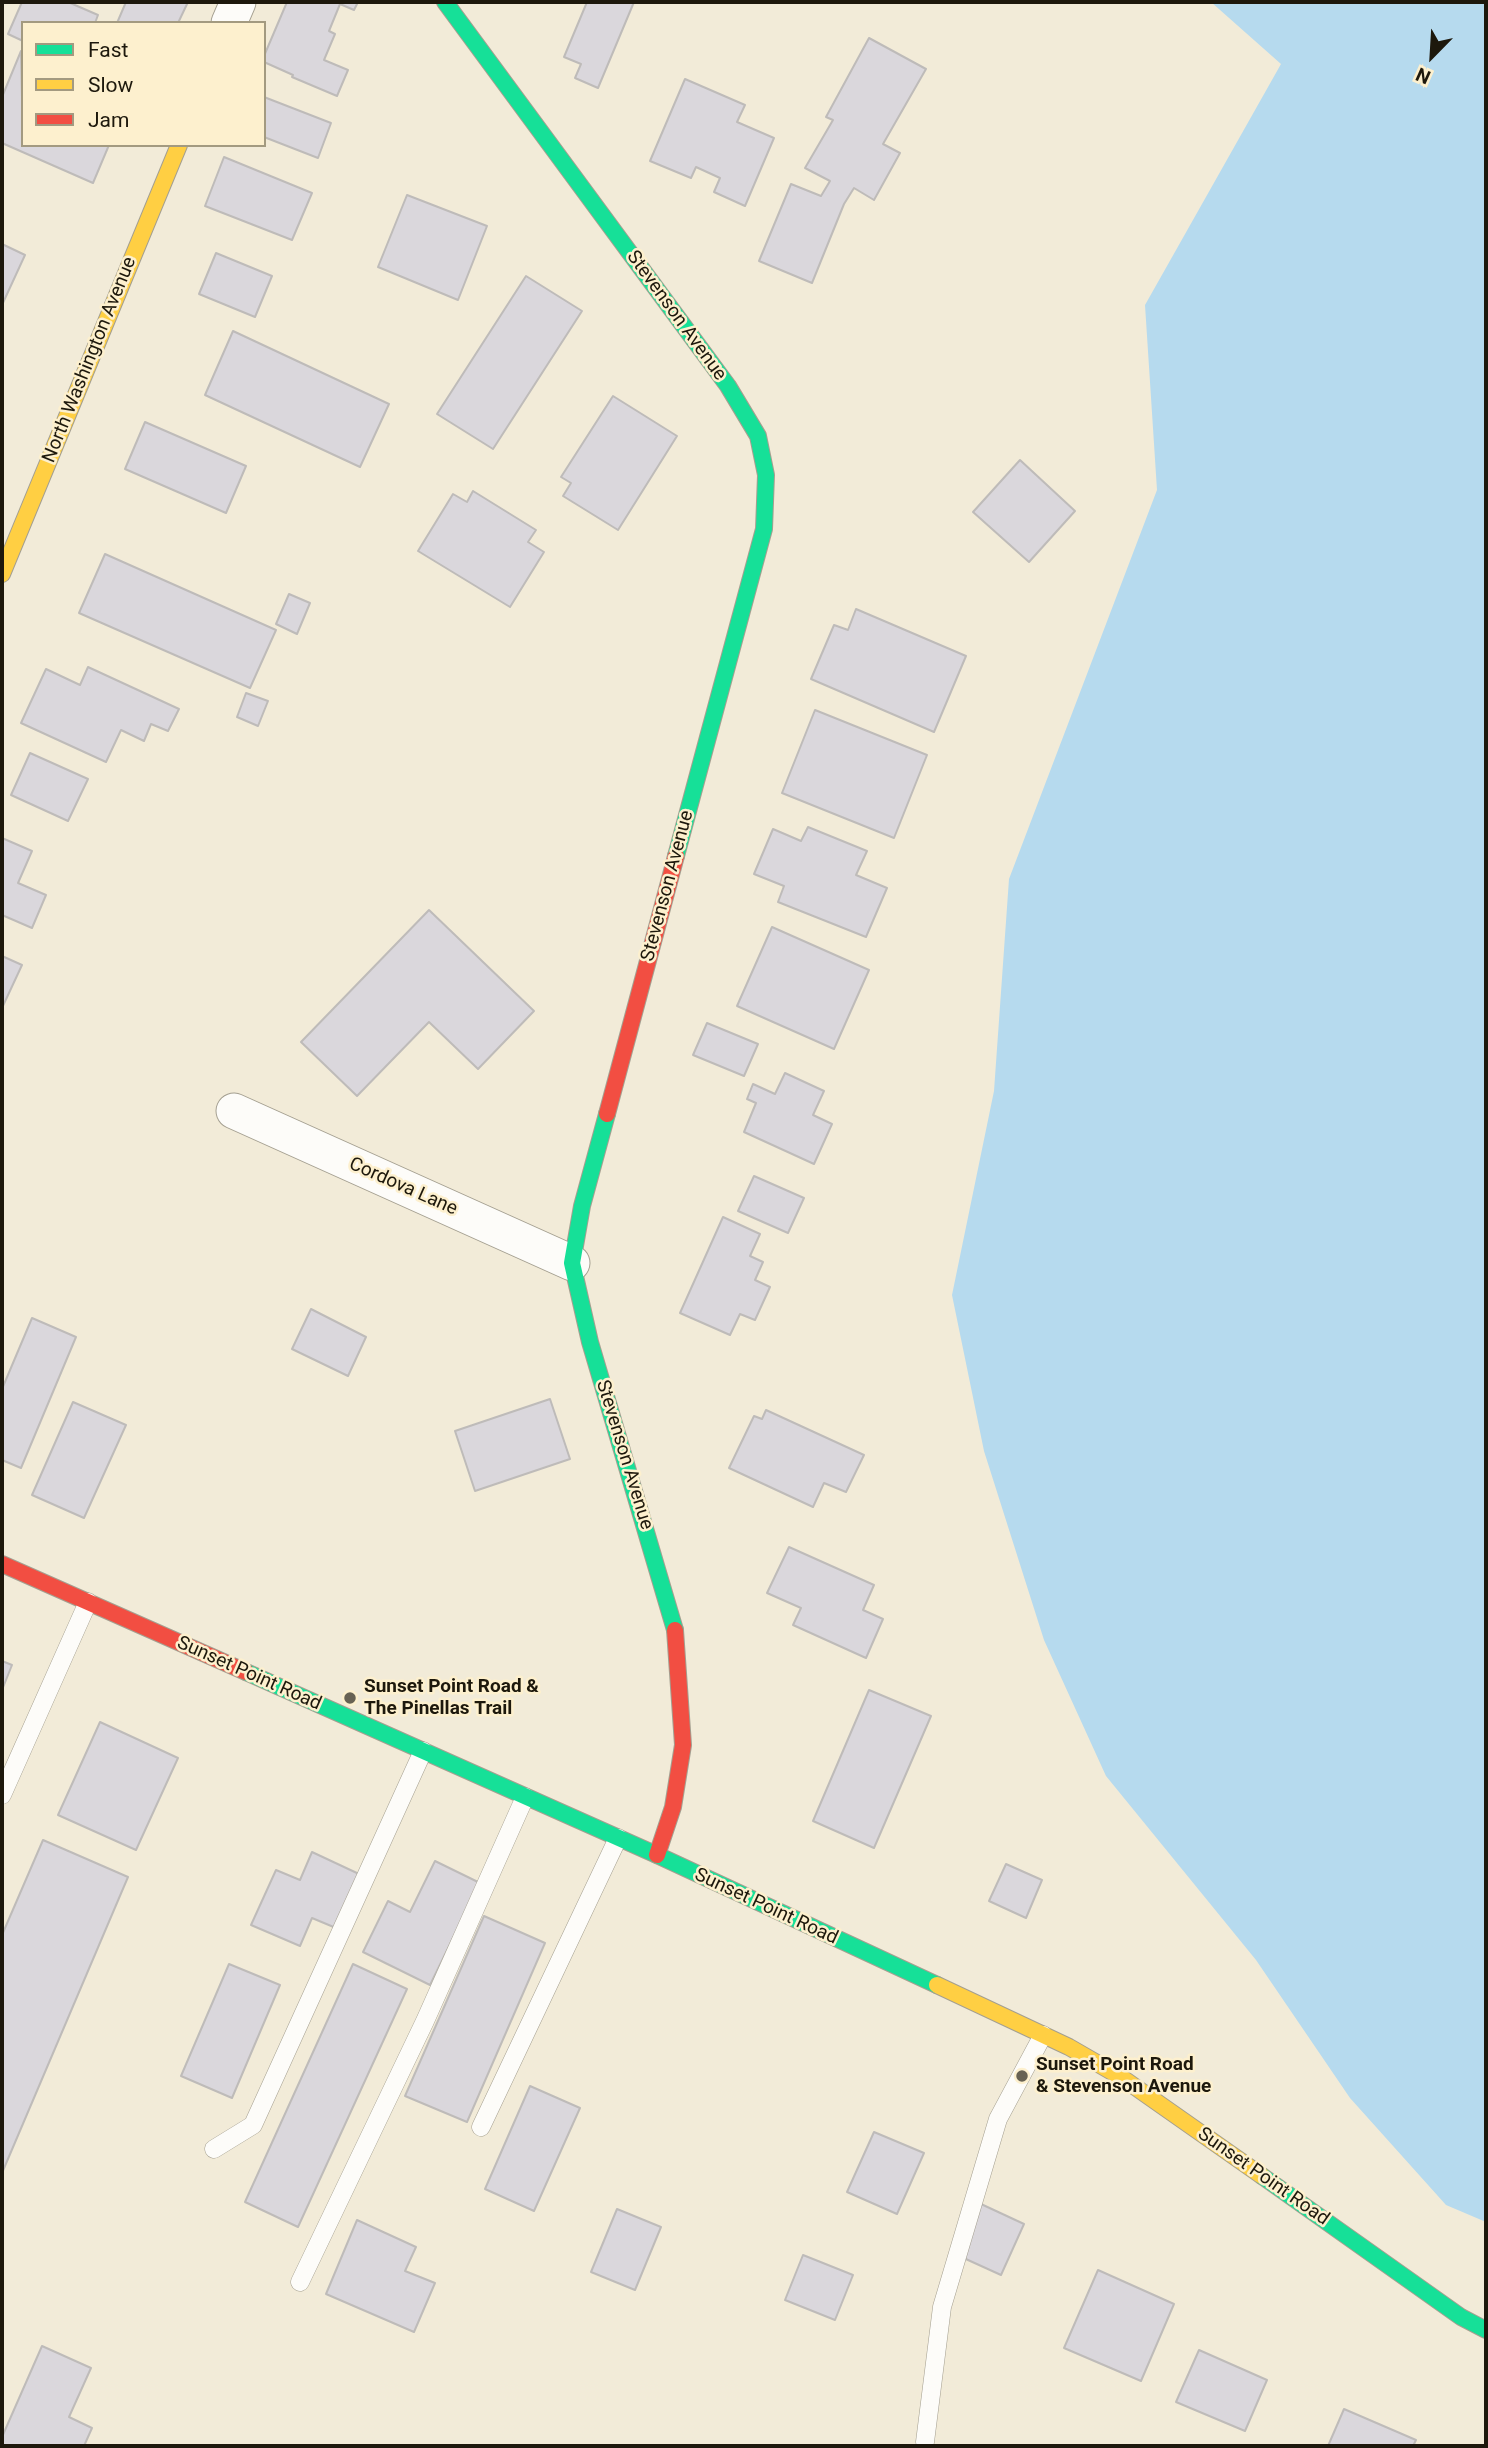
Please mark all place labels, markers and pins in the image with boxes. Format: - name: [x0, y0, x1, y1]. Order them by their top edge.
- place label: Sunset Point Road & The Pinellas Trail: [364, 1676, 539, 1720]
- marker: Sunset Point Road & The Pinellas Trail: [342, 1690, 358, 1706]
- place label: Sunset Point Road & Stevenson Avenue: [1036, 2054, 1211, 2098]
- marker: Sunset Point Road & Stevenson Avenue: [1014, 2068, 1030, 2084]

